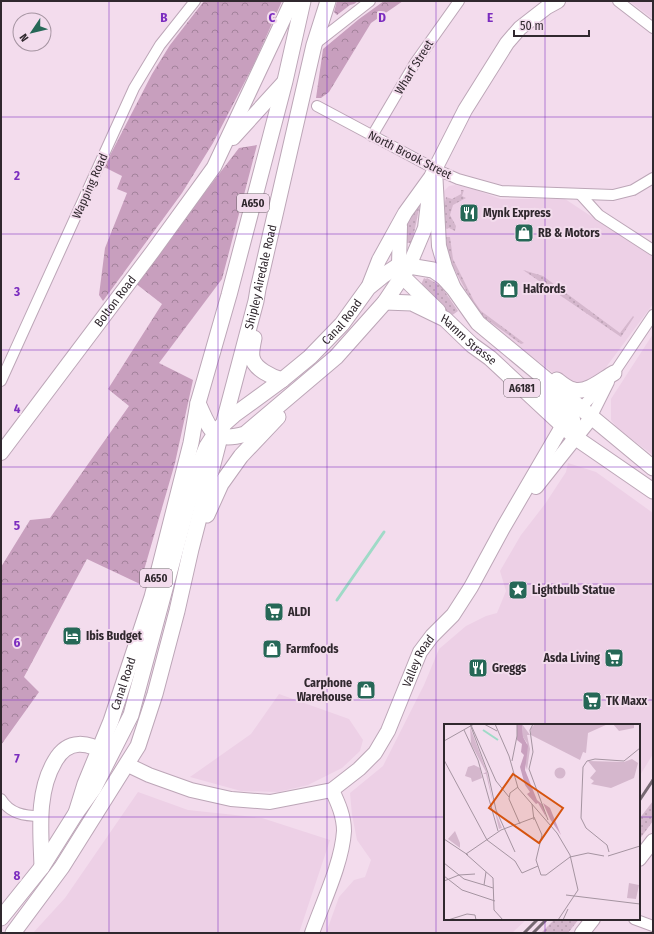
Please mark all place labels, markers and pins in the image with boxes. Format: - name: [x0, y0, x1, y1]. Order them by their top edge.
- restaurant icon: Mynk Express: [458, 202, 480, 224]
- place label: Mynk Express: [483, 206, 551, 220]
- shop icon: RB & Motors: [513, 222, 535, 244]
- place label: RB & Motors: [538, 226, 600, 240]
- shop icon: Halfords: [498, 278, 520, 300]
- place label: Halfords: [523, 282, 566, 296]
- place icon: Lightbulb Statue: [507, 579, 529, 601]
- place label: Lightbulb Statue: [532, 583, 615, 597]
- supermarket icon: ALDI: [263, 601, 285, 623]
- place label: ALDI: [287, 605, 310, 619]
- hotel icon: Ibis Budget: [61, 625, 83, 647]
- place label: Ibis Budget: [86, 629, 143, 643]
- shop icon: Farmfoods: [261, 638, 283, 660]
- place label: Farmfoods: [286, 642, 339, 656]
- supermarket icon: Asda Living: [603, 647, 625, 669]
- place label: Asda Living: [543, 651, 600, 665]
- restaurant icon: Greggs: [467, 657, 489, 679]
- place label: Greggs: [492, 661, 527, 675]
- place label: Carphone Warehouse: [297, 676, 352, 704]
- shop icon: Carphone Warehouse: [355, 679, 377, 701]
- supermarket icon: TK Maxx: [581, 690, 603, 712]
- place label: TK Maxx: [606, 694, 648, 708]

